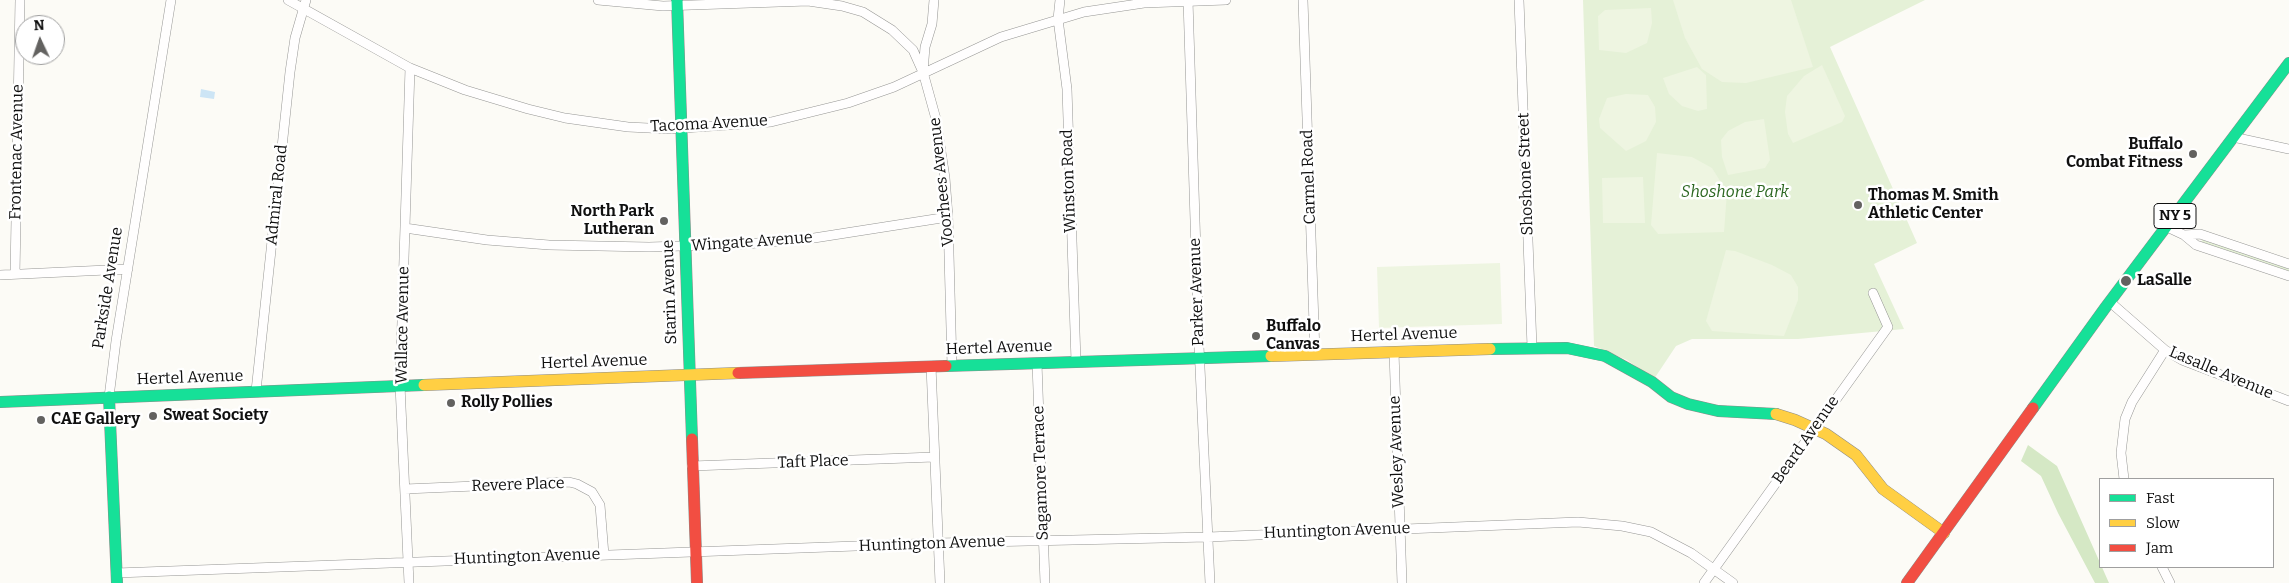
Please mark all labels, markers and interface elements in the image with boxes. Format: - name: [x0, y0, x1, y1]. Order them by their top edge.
- north arrow: [15, 15, 65, 65]
- text: N: [33, 17, 45, 34]
- street label: Frontenac Avenue: [6, 84, 28, 220]
- street label: Tacoma Avenue: [650, 111, 768, 137]
- street label: Shoshone Street: [1514, 112, 1538, 236]
- street label: Voorhees Avenue: [926, 117, 958, 247]
- street label: Winston Road: [1058, 129, 1080, 233]
- street label: Carmel Road: [1298, 129, 1320, 225]
- place label: Buffalo Combat Fitness: [2066, 135, 2183, 173]
- street label: Admiral Road: [262, 144, 292, 246]
- marker: Buffalo Combat Fitness: [2187, 148, 2199, 160]
- park label: Shoshone Park: [1681, 183, 1789, 203]
- place label: Thomas M. Smith Athletic Center: [1868, 186, 1999, 224]
- marker: Thomas M. Smith Athletic Center: [1852, 199, 1864, 211]
- place label: North Park Lutheran: [571, 202, 654, 240]
- road number: NY 5: [2154, 204, 2196, 228]
- marker: North Park Lutheran: [658, 215, 670, 227]
- street label: Parkside Avenue: [89, 226, 127, 350]
- street label: Wingate Avenue: [691, 228, 813, 256]
- street label: Parker Avenue: [1186, 237, 1208, 347]
- street label: Starin Avenue: [659, 239, 681, 345]
- street label: Wallace Avenue: [392, 266, 414, 384]
- place label: LaSalle: [2137, 271, 2192, 291]
- marker: LaSalle: [2119, 274, 2133, 288]
- place label: Buffalo Canvas: [1266, 317, 1321, 355]
- street label: Hertel Avenue: [1350, 324, 1458, 346]
- marker: Buffalo Canvas: [1250, 330, 1262, 342]
- street label: Hertel Avenue: [945, 337, 1053, 359]
- street label: Lasalle Avenue: [2166, 342, 2276, 404]
- street label: Hertel Avenue: [540, 351, 648, 373]
- street label: Hertel Avenue: [136, 367, 244, 389]
- street label: Beard Avenue: [1769, 392, 1843, 488]
- place label: Rolly Pollies: [461, 393, 553, 413]
- street label: Wesley Avenue: [1385, 395, 1409, 509]
- marker: Rolly Pollies: [445, 397, 457, 409]
- street label: Sagamore Terrace: [1029, 405, 1053, 541]
- place label: Sweat Society: [163, 406, 268, 426]
- place label: CAE Gallery: [51, 410, 140, 430]
- marker: Sweat Society: [147, 410, 159, 422]
- marker: CAE Gallery: [35, 414, 47, 426]
- street label: Taft Place: [777, 451, 849, 473]
- street label: Revere Place: [471, 474, 565, 496]
- legend: [2099, 478, 2274, 568]
- text: Fast: [2146, 489, 2175, 507]
- text: Slow: [2146, 514, 2180, 532]
- street label: Huntington Avenue: [1263, 519, 1411, 543]
- street label: Huntington Avenue: [858, 532, 1006, 556]
- text: Jam: [2146, 539, 2173, 557]
- street label: Huntington Avenue: [453, 545, 601, 569]

